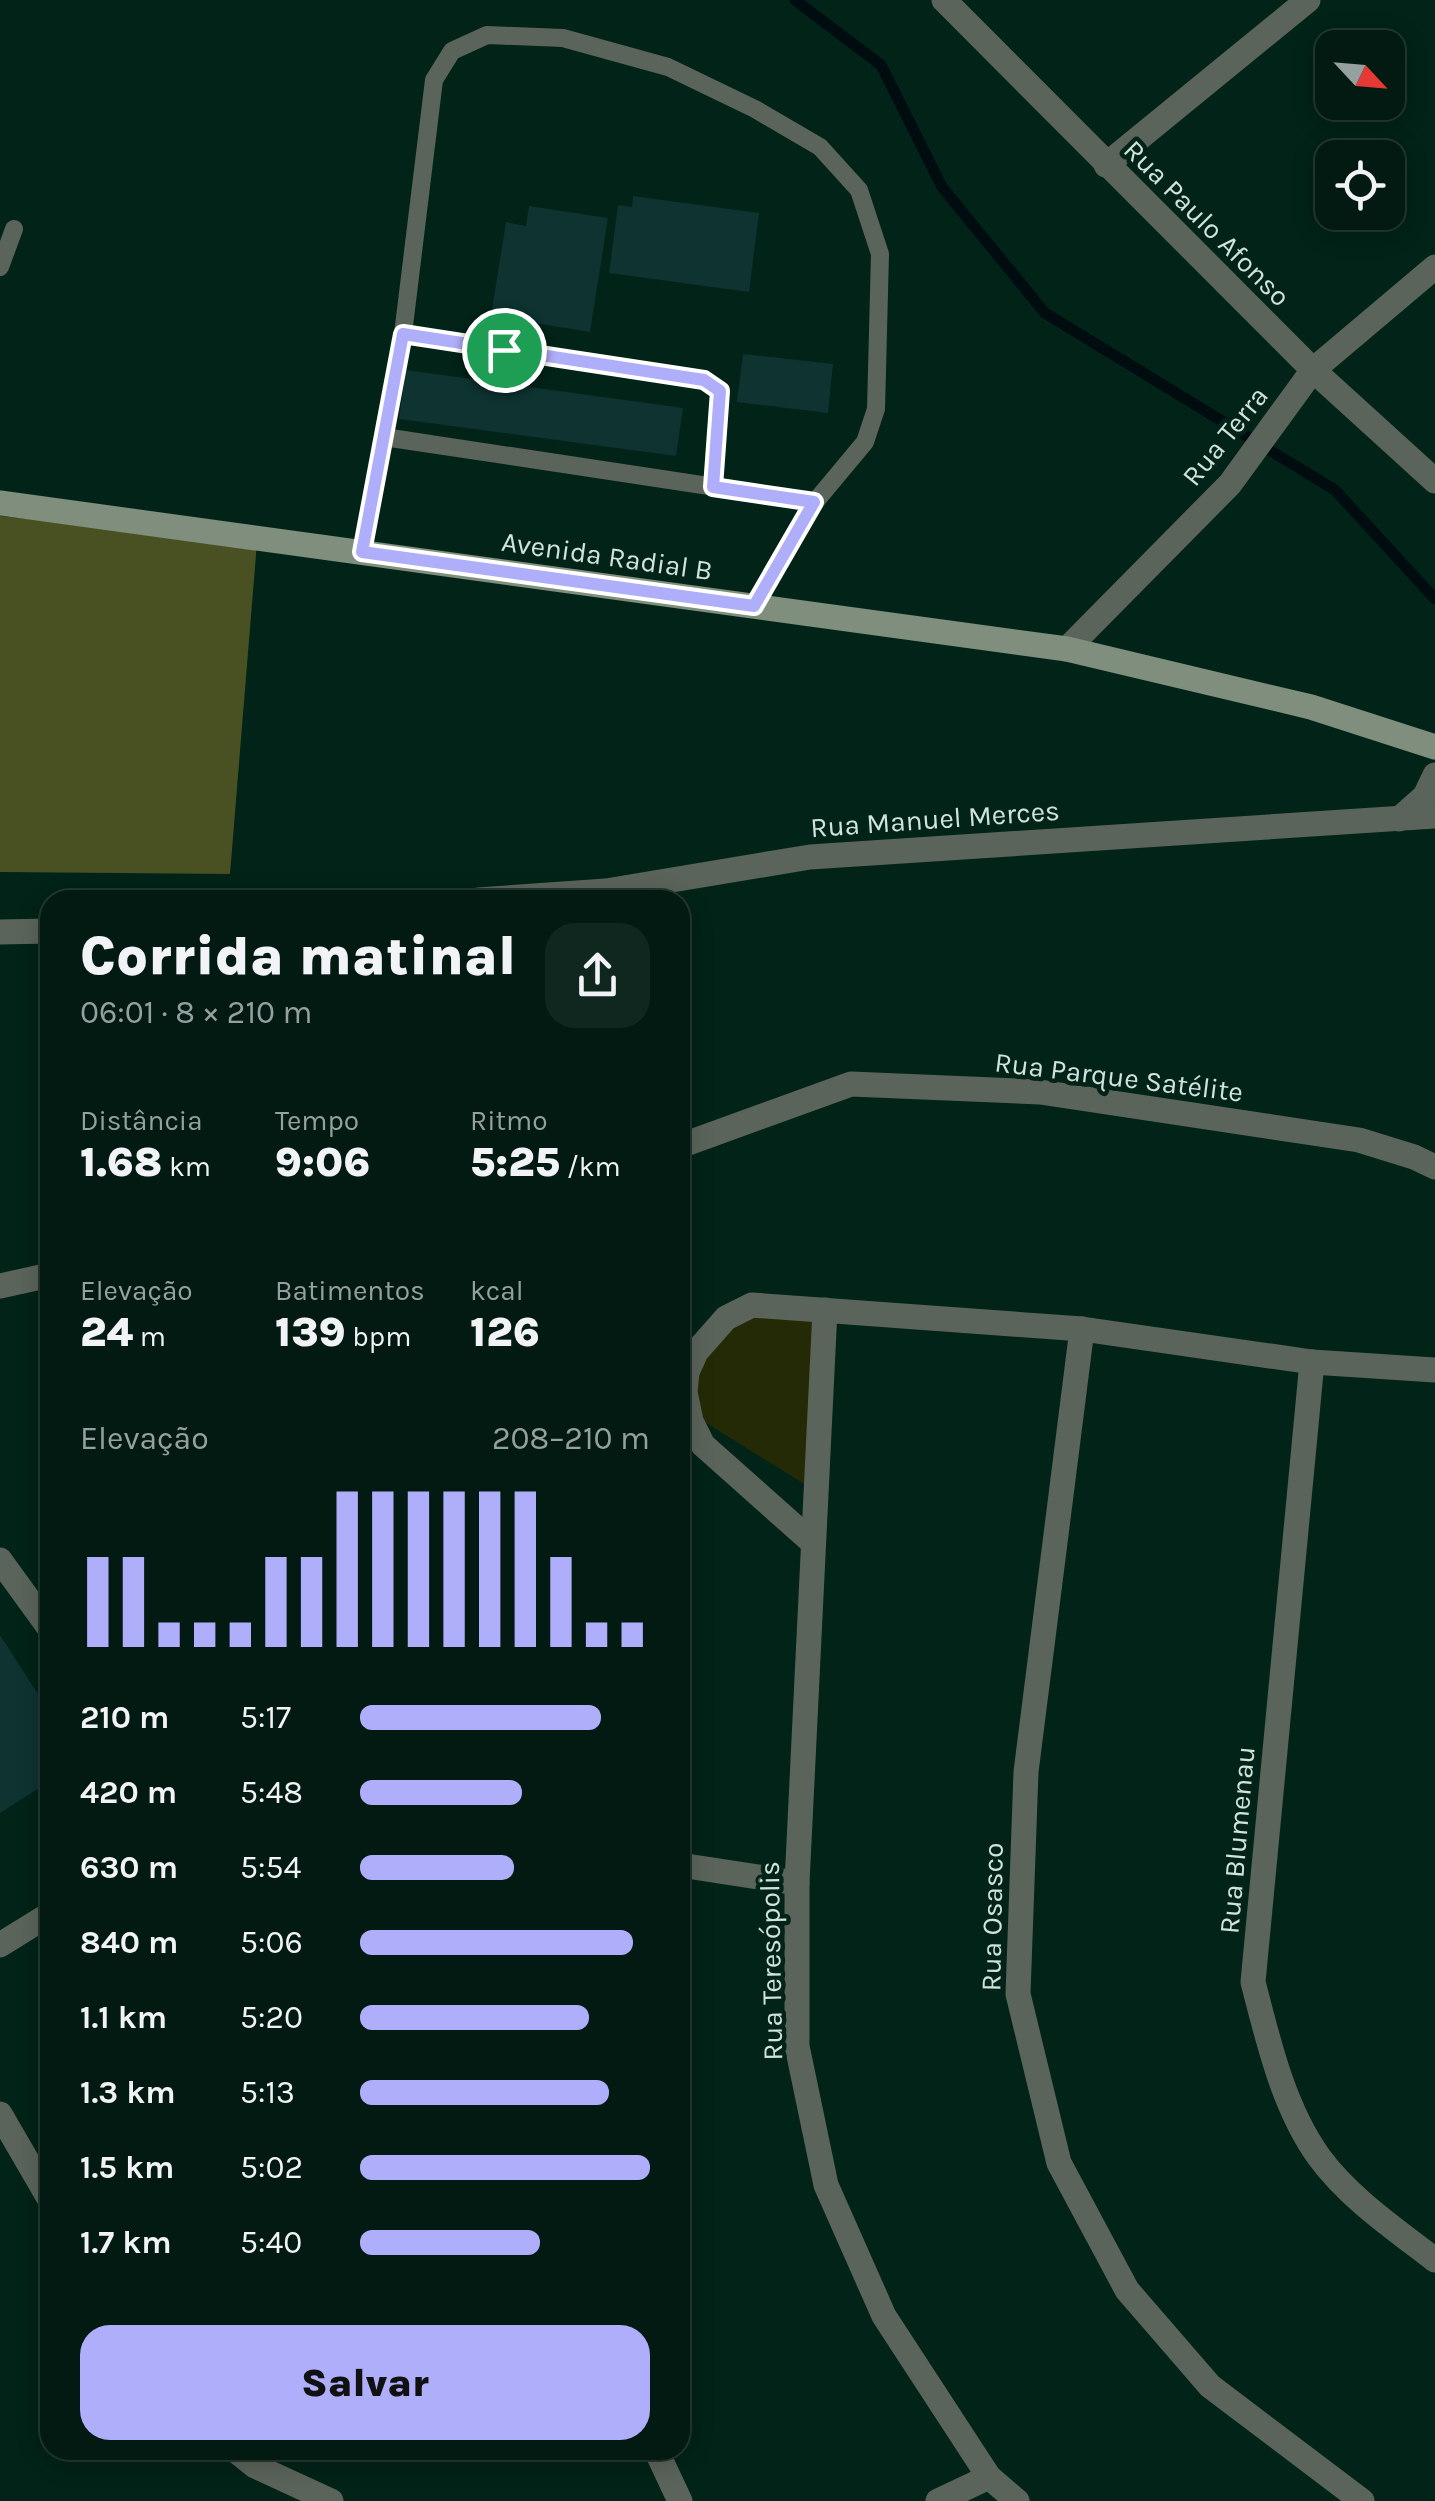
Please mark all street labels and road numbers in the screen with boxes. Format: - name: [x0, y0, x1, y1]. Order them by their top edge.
- street label: Rua Paulo Afonso: [1117, 133, 1297, 313]
- street label: Rua Terra: [1175, 380, 1275, 492]
- street label: Avenida Radial B: [499, 525, 715, 587]
- street label: Rua Manuel Merces: [809, 794, 1061, 844]
- street label: Rua Parque Satélite: [993, 1045, 1245, 1109]
- street label: Rua Blumenau: [1212, 1745, 1262, 1935]
- street label: Rua Osasco: [974, 1842, 1010, 1992]
- street label: Rua Teresópolis: [753, 1861, 789, 2061]

